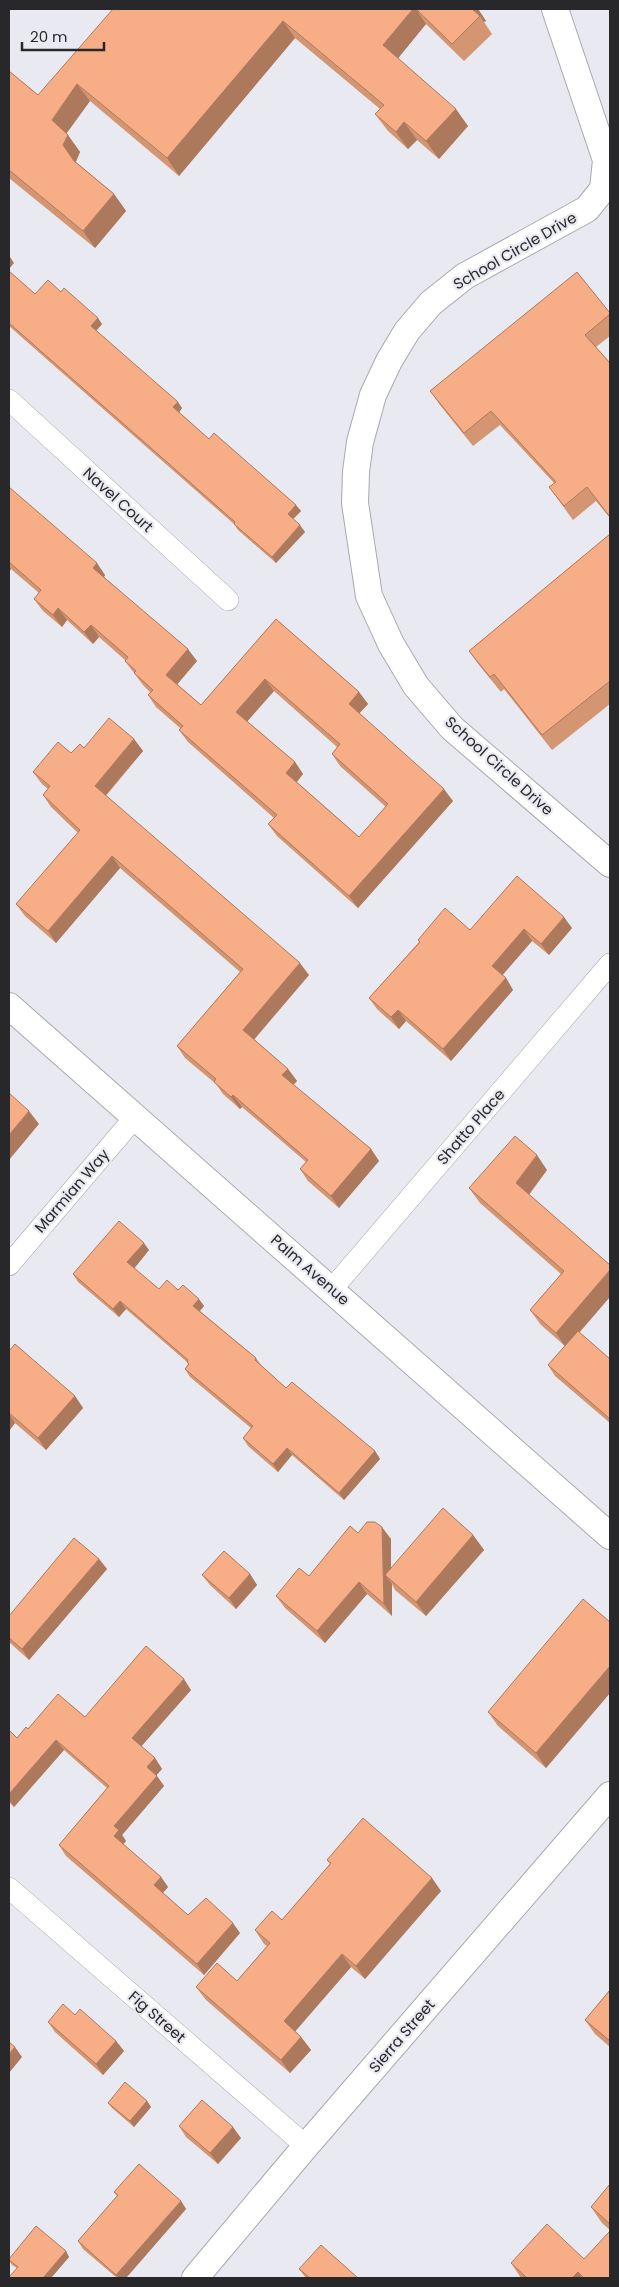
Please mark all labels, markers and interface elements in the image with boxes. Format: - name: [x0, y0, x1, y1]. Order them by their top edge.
- scale bar: [22, 20, 105, 52]
- text: 20 m: [30, 26, 68, 47]
- street label: School Circle Drive: [449, 207, 580, 294]
- street label: Navel Court: [79, 462, 158, 537]
- street label: School Circle Drive: [441, 711, 558, 820]
- street label: Shatto Place: [432, 1084, 509, 1169]
- street label: Marmian Way: [29, 1144, 114, 1237]
- street label: Palm Avenue: [266, 1229, 354, 1310]
- street label: Fig Street: [124, 1986, 190, 2047]
- street label: Sierra Street: [364, 1994, 439, 2077]

